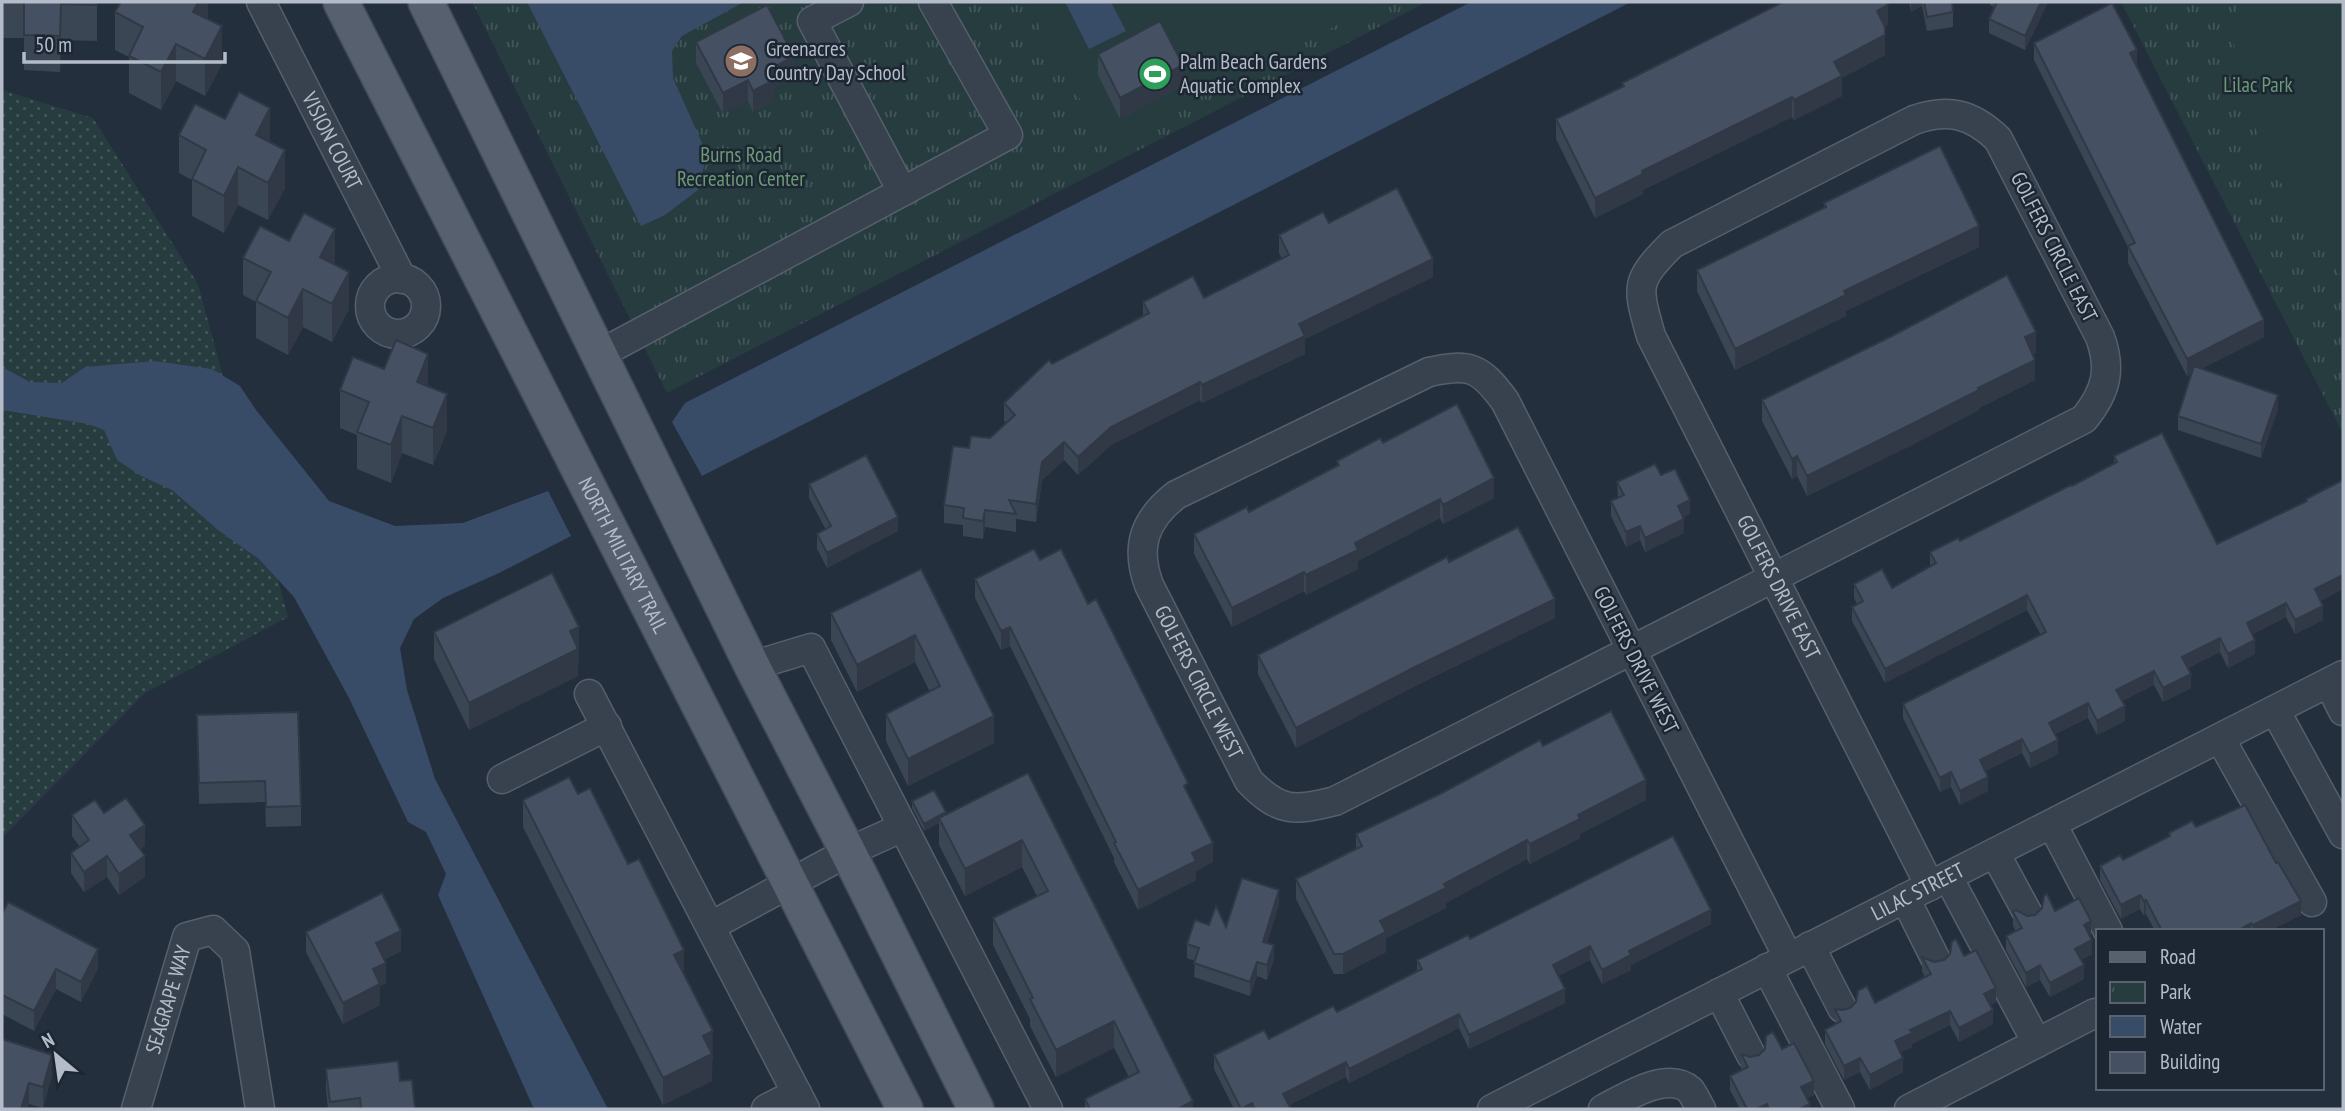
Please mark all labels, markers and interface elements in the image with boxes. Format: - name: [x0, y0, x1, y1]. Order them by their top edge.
- scale bar: [24, 21, 226, 65]
- text: 50 m: [35, 31, 72, 58]
- place label: Greenacres Country Day School: [766, 35, 906, 86]
- school or university icon: Greenacres Country Day School: [722, 42, 760, 80]
- place label: Palm Beach Gardens Aquatic Complex: [1180, 48, 1327, 99]
- sports icon: Palm Beach Gardens Aquatic Complex: [1136, 55, 1174, 93]
- park label: Lilac Park: [2223, 71, 2293, 98]
- street label: VISION COURT: [296, 87, 369, 195]
- park label: Burns Road Recreation Center: [677, 141, 805, 192]
- street label: GOLFERS CIRCLE EAST: [2005, 167, 2104, 327]
- street label: NORTH MILITARY TRAIL: [572, 472, 675, 638]
- street label: GOLFERS DRIVE EAST: [1731, 510, 1827, 664]
- street label: GOLFERS DRIVE WEST: [1588, 581, 1686, 739]
- street label: GOLFERS CIRCLE WEST: [1149, 601, 1250, 764]
- street label: LILAC STREET: [1866, 856, 1969, 926]
- legend: [2096, 929, 2324, 1090]
- street label: SEAGRAPE WAY: [139, 942, 197, 1057]
- text: Road: [2160, 943, 2196, 970]
- text: Park: [2160, 978, 2191, 1005]
- text: Water: [2160, 1013, 2202, 1040]
- north arrow: [21, 1020, 91, 1090]
- text: N: [37, 1027, 58, 1053]
- text: Building: [2160, 1048, 2220, 1075]

